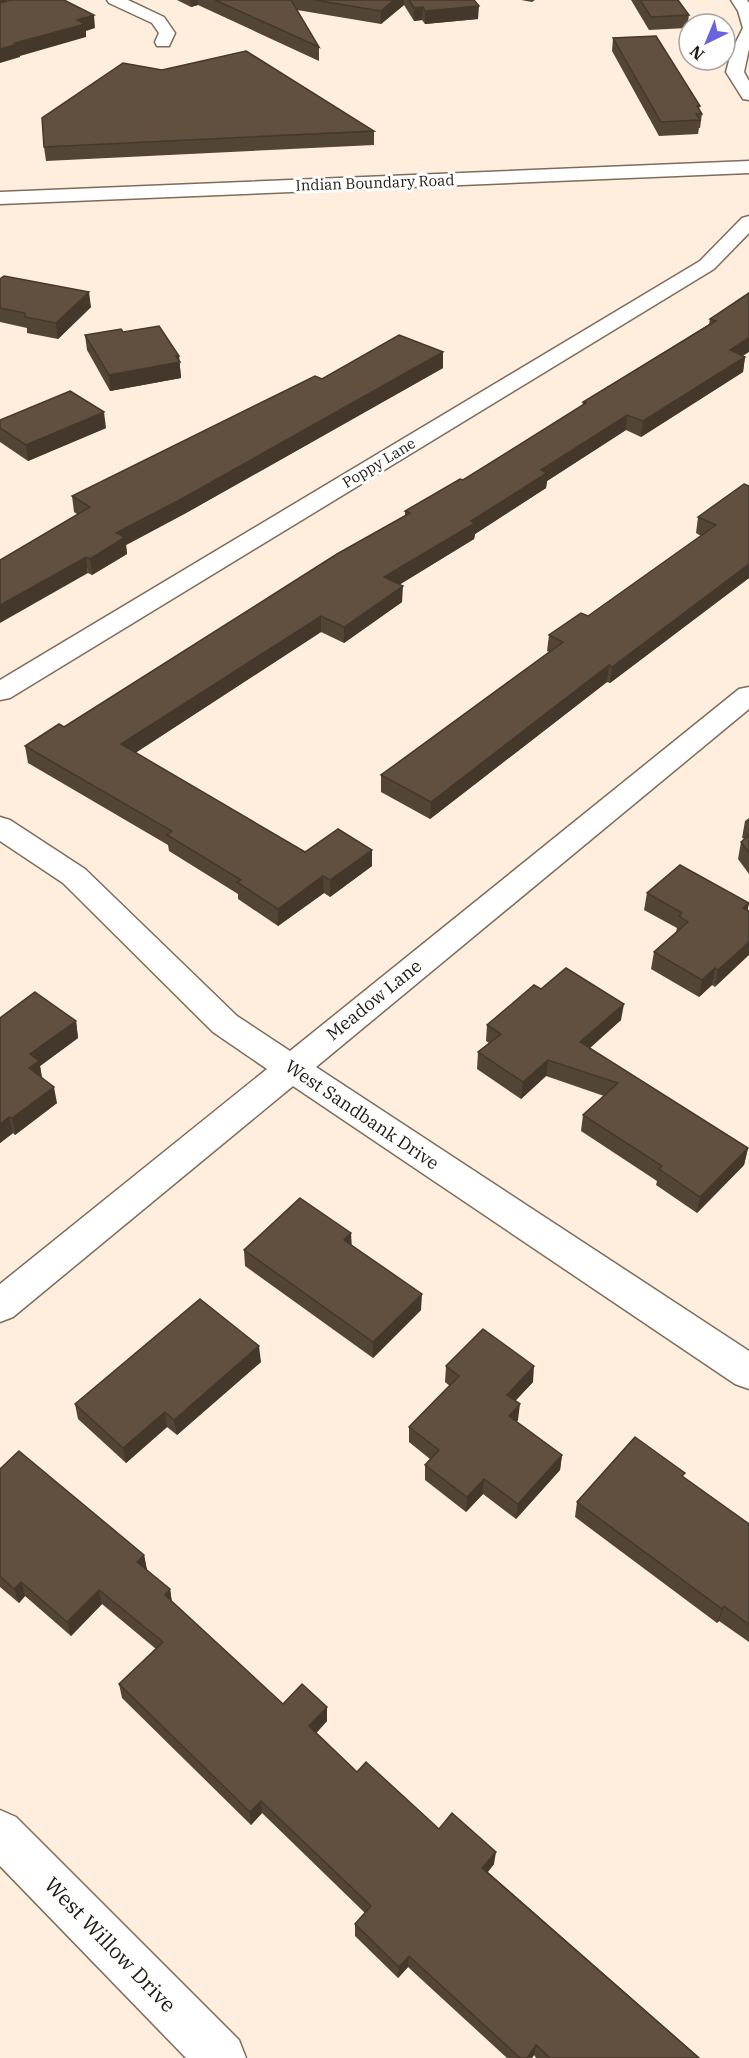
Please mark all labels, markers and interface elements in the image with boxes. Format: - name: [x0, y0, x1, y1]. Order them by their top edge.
- north arrow: [677, 12, 737, 72]
- text: N: [685, 41, 708, 65]
- street label: Indian Boundary Road: [295, 170, 455, 195]
- street label: Poppy Lane: [339, 433, 419, 492]
- street label: Meadow Lane: [321, 954, 426, 1045]
- street label: West Sandbank Drive: [281, 1055, 444, 1175]
- street label: West Willow Drive: [39, 1871, 183, 2018]

